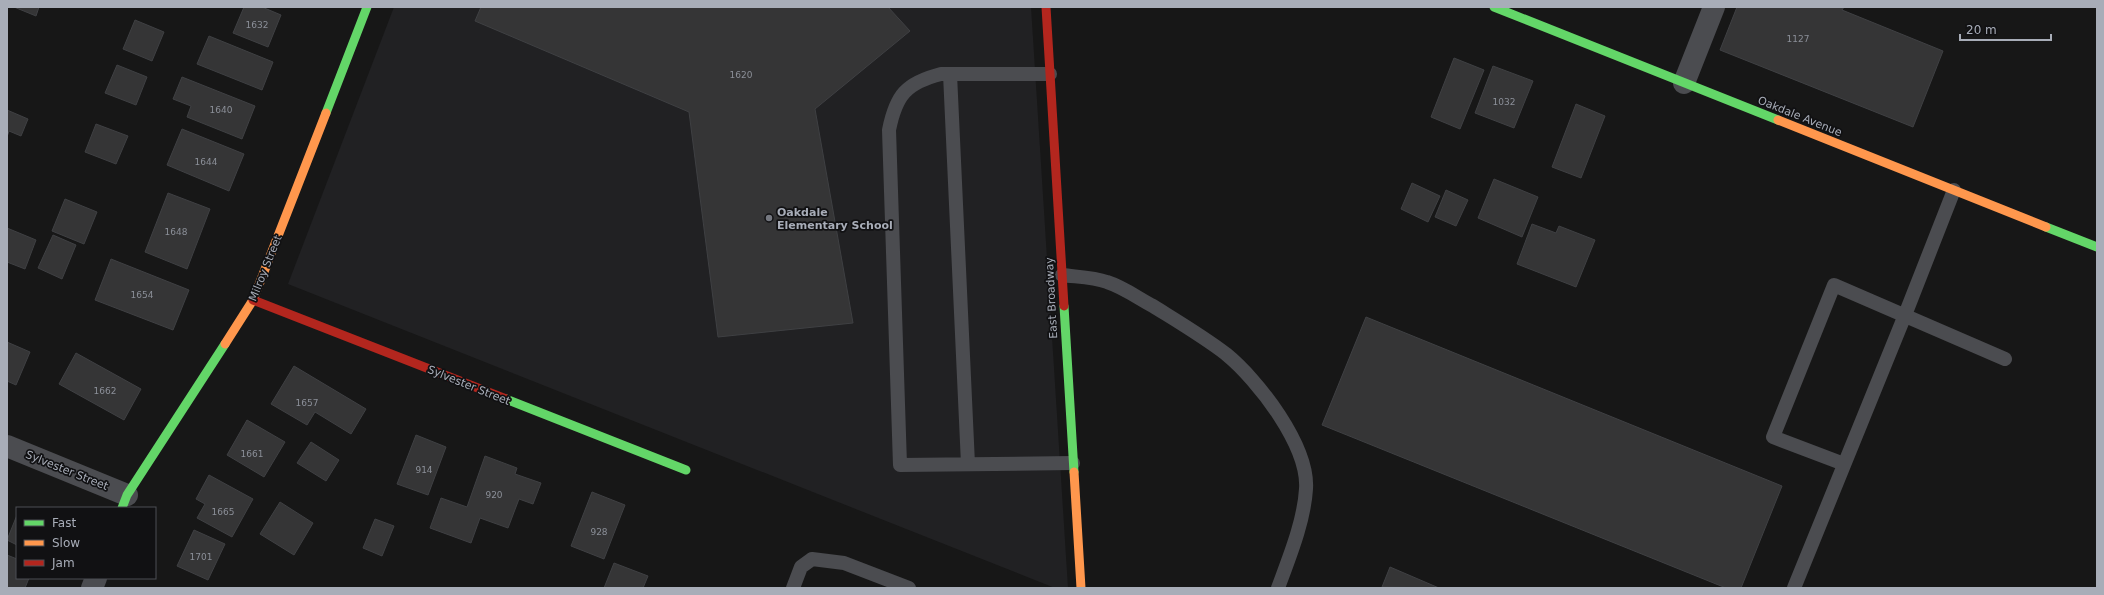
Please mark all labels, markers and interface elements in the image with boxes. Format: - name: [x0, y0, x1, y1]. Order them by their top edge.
- scale bar: [1960, 16, 2051, 42]
- house number: 1632: [246, 20, 268, 30]
- text: 20 m: [1966, 23, 1997, 37]
- house number: 1127: [1787, 34, 1809, 44]
- house number: 1620: [730, 70, 753, 80]
- street label: Oakdale Avenue: [1756, 94, 1844, 139]
- house number: 1032: [1493, 97, 1515, 107]
- house number: 1640: [210, 105, 233, 115]
- house number: 1644: [195, 157, 218, 167]
- place label: Oakdale Elementary School: [777, 206, 893, 232]
- marker: Oakdale Elementary School: [764, 213, 774, 223]
- house number: 1648: [165, 227, 188, 237]
- street label: Milroy Street: [246, 233, 285, 303]
- street label: East Broadway: [1043, 256, 1060, 339]
- house number: 1654: [131, 290, 154, 300]
- street label: Sylvester Street: [426, 363, 513, 408]
- house number: 1662: [94, 386, 116, 396]
- house number: 1657: [296, 398, 318, 408]
- street label: Sylvester Street: [24, 448, 111, 493]
- house number: 1661: [241, 449, 263, 459]
- house number: 914: [415, 465, 433, 475]
- house number: 920: [485, 490, 503, 500]
- legend: [16, 507, 156, 579]
- house number: 1665: [212, 507, 234, 517]
- text: Fast: [52, 516, 76, 530]
- house number: 928: [590, 527, 608, 537]
- text: Slow: [52, 536, 80, 550]
- house number: 1701: [190, 552, 212, 562]
- text: Jam: [51, 556, 75, 570]

